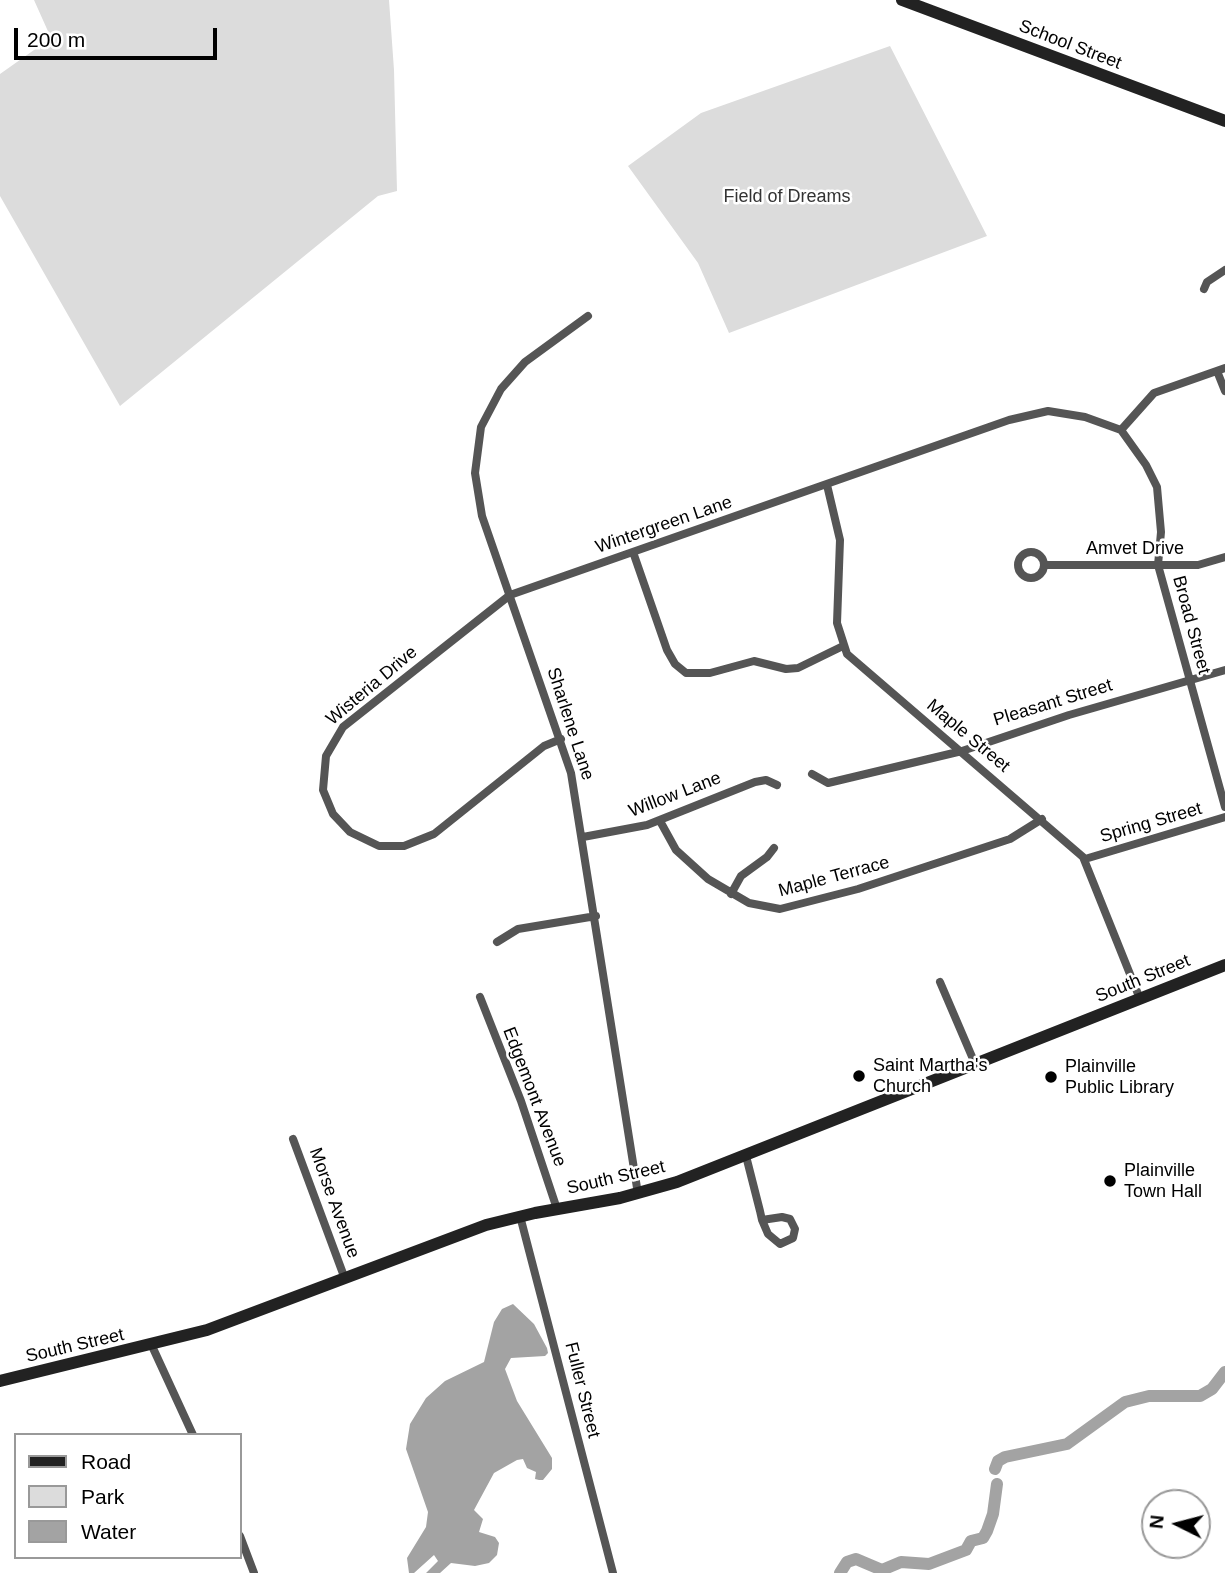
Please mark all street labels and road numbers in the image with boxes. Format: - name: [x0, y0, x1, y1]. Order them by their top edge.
- street label: School Street: [1016, 16, 1124, 74]
- street label: Wintergreen Lane: [593, 491, 735, 559]
- street label: Amvet Drive: [1086, 538, 1184, 560]
- street label: Broad Street: [1167, 573, 1215, 677]
- street label: Wisteria Drive: [322, 642, 422, 730]
- street label: Sharlene Lane: [542, 665, 598, 783]
- street label: Pleasant Street: [991, 675, 1115, 731]
- street label: Maple Street: [922, 695, 1014, 777]
- street label: Willow Lane: [626, 768, 724, 822]
- street label: Spring Street: [1098, 798, 1204, 848]
- street label: Maple Terrace: [776, 852, 892, 902]
- street label: South Street: [1093, 950, 1193, 1008]
- street label: Edgemont Avenue: [497, 1024, 571, 1170]
- street label: Morse Avenue: [304, 1145, 364, 1261]
- street label: South Street: [565, 1156, 667, 1200]
- street label: South Street: [24, 1324, 126, 1368]
- street label: Fuller Street: [560, 1340, 604, 1440]

